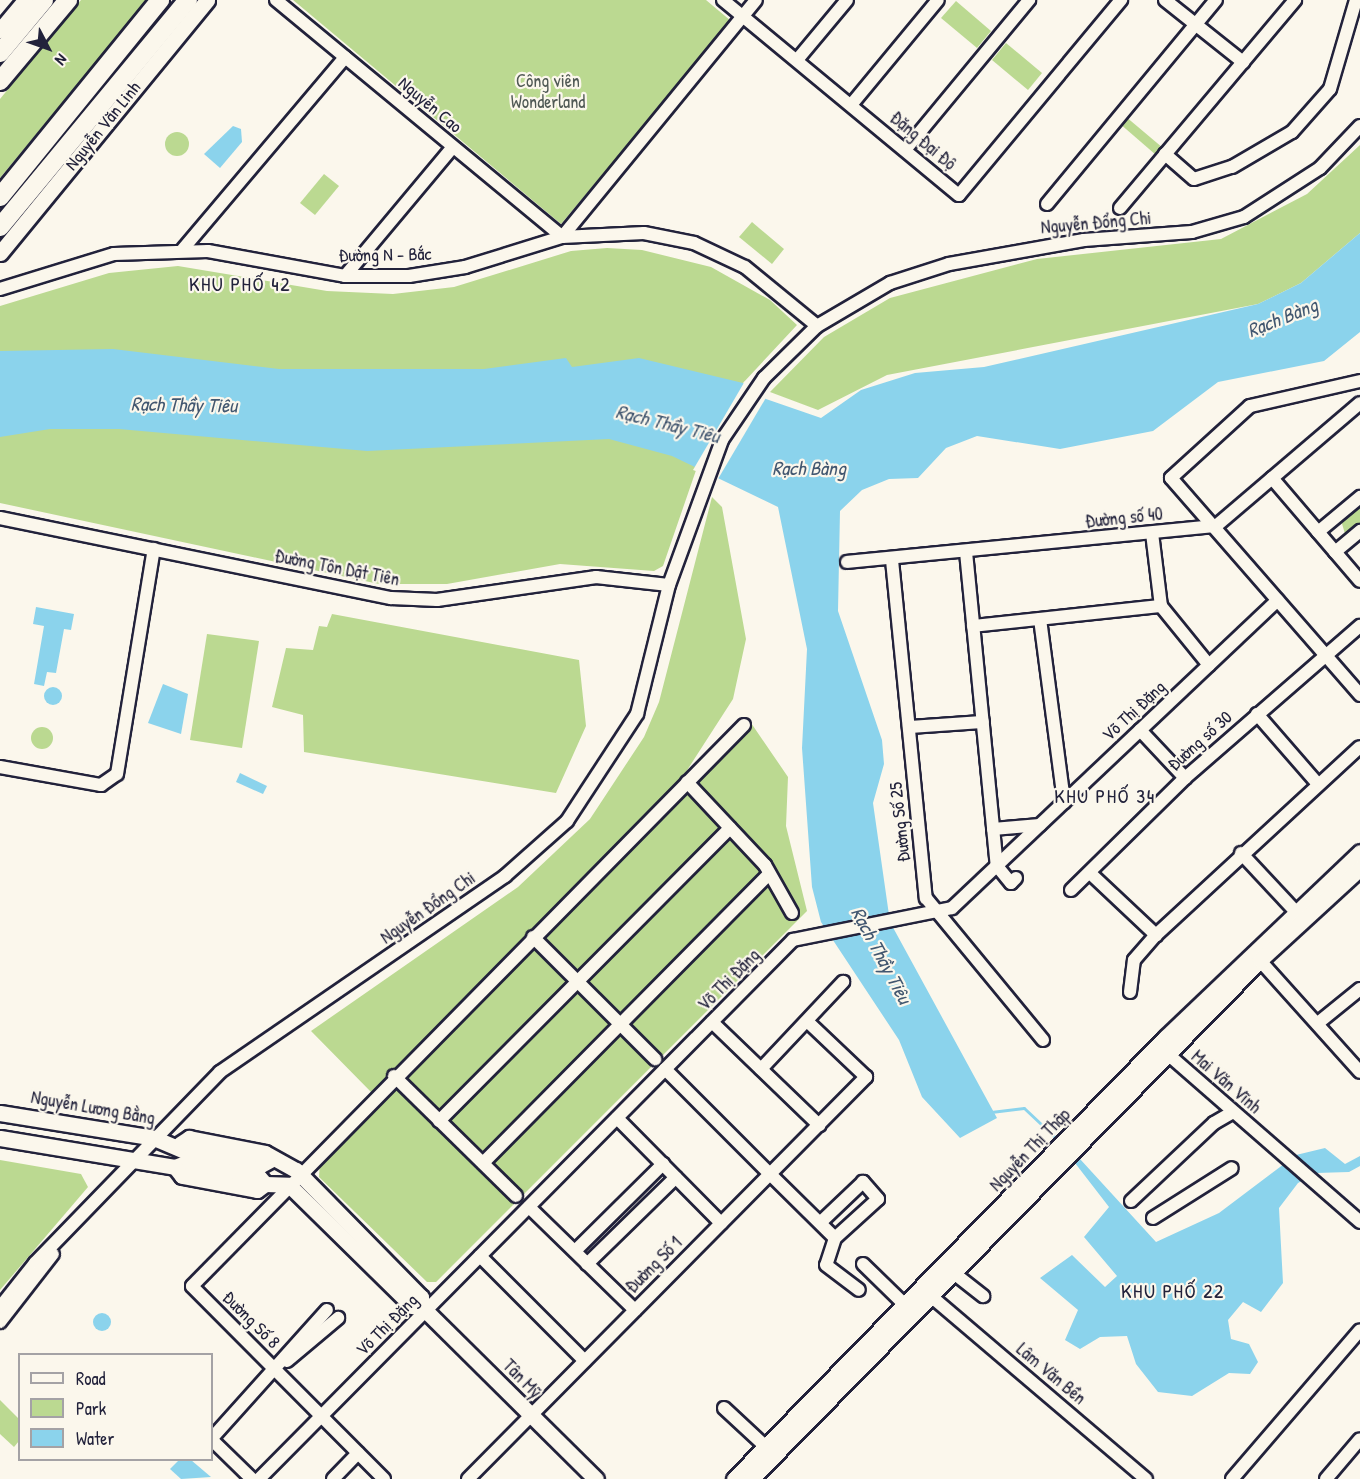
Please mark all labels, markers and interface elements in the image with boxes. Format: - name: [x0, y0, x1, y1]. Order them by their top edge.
- north arrow: [18, 18, 78, 78]
- text: N: [50, 49, 73, 70]
- park label: Công viên Wonderland: [511, 71, 585, 113]
- street label: Nguyễn Cao: [394, 72, 466, 138]
- street label: Nguyễn Văn Linh: [61, 77, 145, 175]
- street label: Đặng Đại Độ: [886, 107, 960, 175]
- street label: Nguyễn Đổng Chi: [1040, 207, 1152, 239]
- street label: Đường N - Bắc: [338, 243, 432, 267]
- district label: KHU PHỐ 42: [189, 271, 291, 295]
- water label: Rạch Bàng: [1243, 292, 1321, 342]
- water label: Rạch Thầy Tiêu: [131, 391, 237, 417]
- water label: Rạch Thầy Tiêu: [614, 399, 722, 447]
- water label: Rạch Bàng: [772, 455, 846, 479]
- street label: Đường số 40: [1084, 503, 1164, 533]
- street label: Đường Tôn Dật Tiên: [273, 545, 401, 591]
- street label: Võ Thị Đặng: [1098, 676, 1170, 746]
- street label: Đường số 30: [1163, 707, 1237, 775]
- street label: Đường Số 25: [885, 781, 915, 863]
- district label: KHU PHỐ 34: [1054, 783, 1156, 807]
- street label: Nguyễn Đổng Chi: [376, 867, 480, 949]
- water label: Rạch Thầy Tiêu: [846, 903, 918, 1007]
- street label: Võ Thị Đặng: [694, 945, 764, 1015]
- street label: Mai Văn Vĩnh: [1187, 1046, 1265, 1118]
- street label: Nguyễn Lương Bằng: [29, 1086, 157, 1130]
- street label: Nguyễn Thị Thập: [985, 1104, 1075, 1196]
- street label: Đường Số 1: [621, 1232, 687, 1298]
- district label: KHU PHỐ 22: [1121, 1278, 1225, 1302]
- street label: Đường Số 8: [218, 1287, 284, 1353]
- street label: Võ Thị Đặng: [352, 1290, 422, 1360]
- street label: Lâm Văn Bền: [1012, 1339, 1090, 1409]
- legend: [18, 1353, 213, 1461]
- street label: Tân Mỹ: [498, 1355, 546, 1403]
- text: Road: [76, 1366, 106, 1391]
- text: Park: [76, 1396, 106, 1421]
- text: Water: [76, 1426, 114, 1451]

